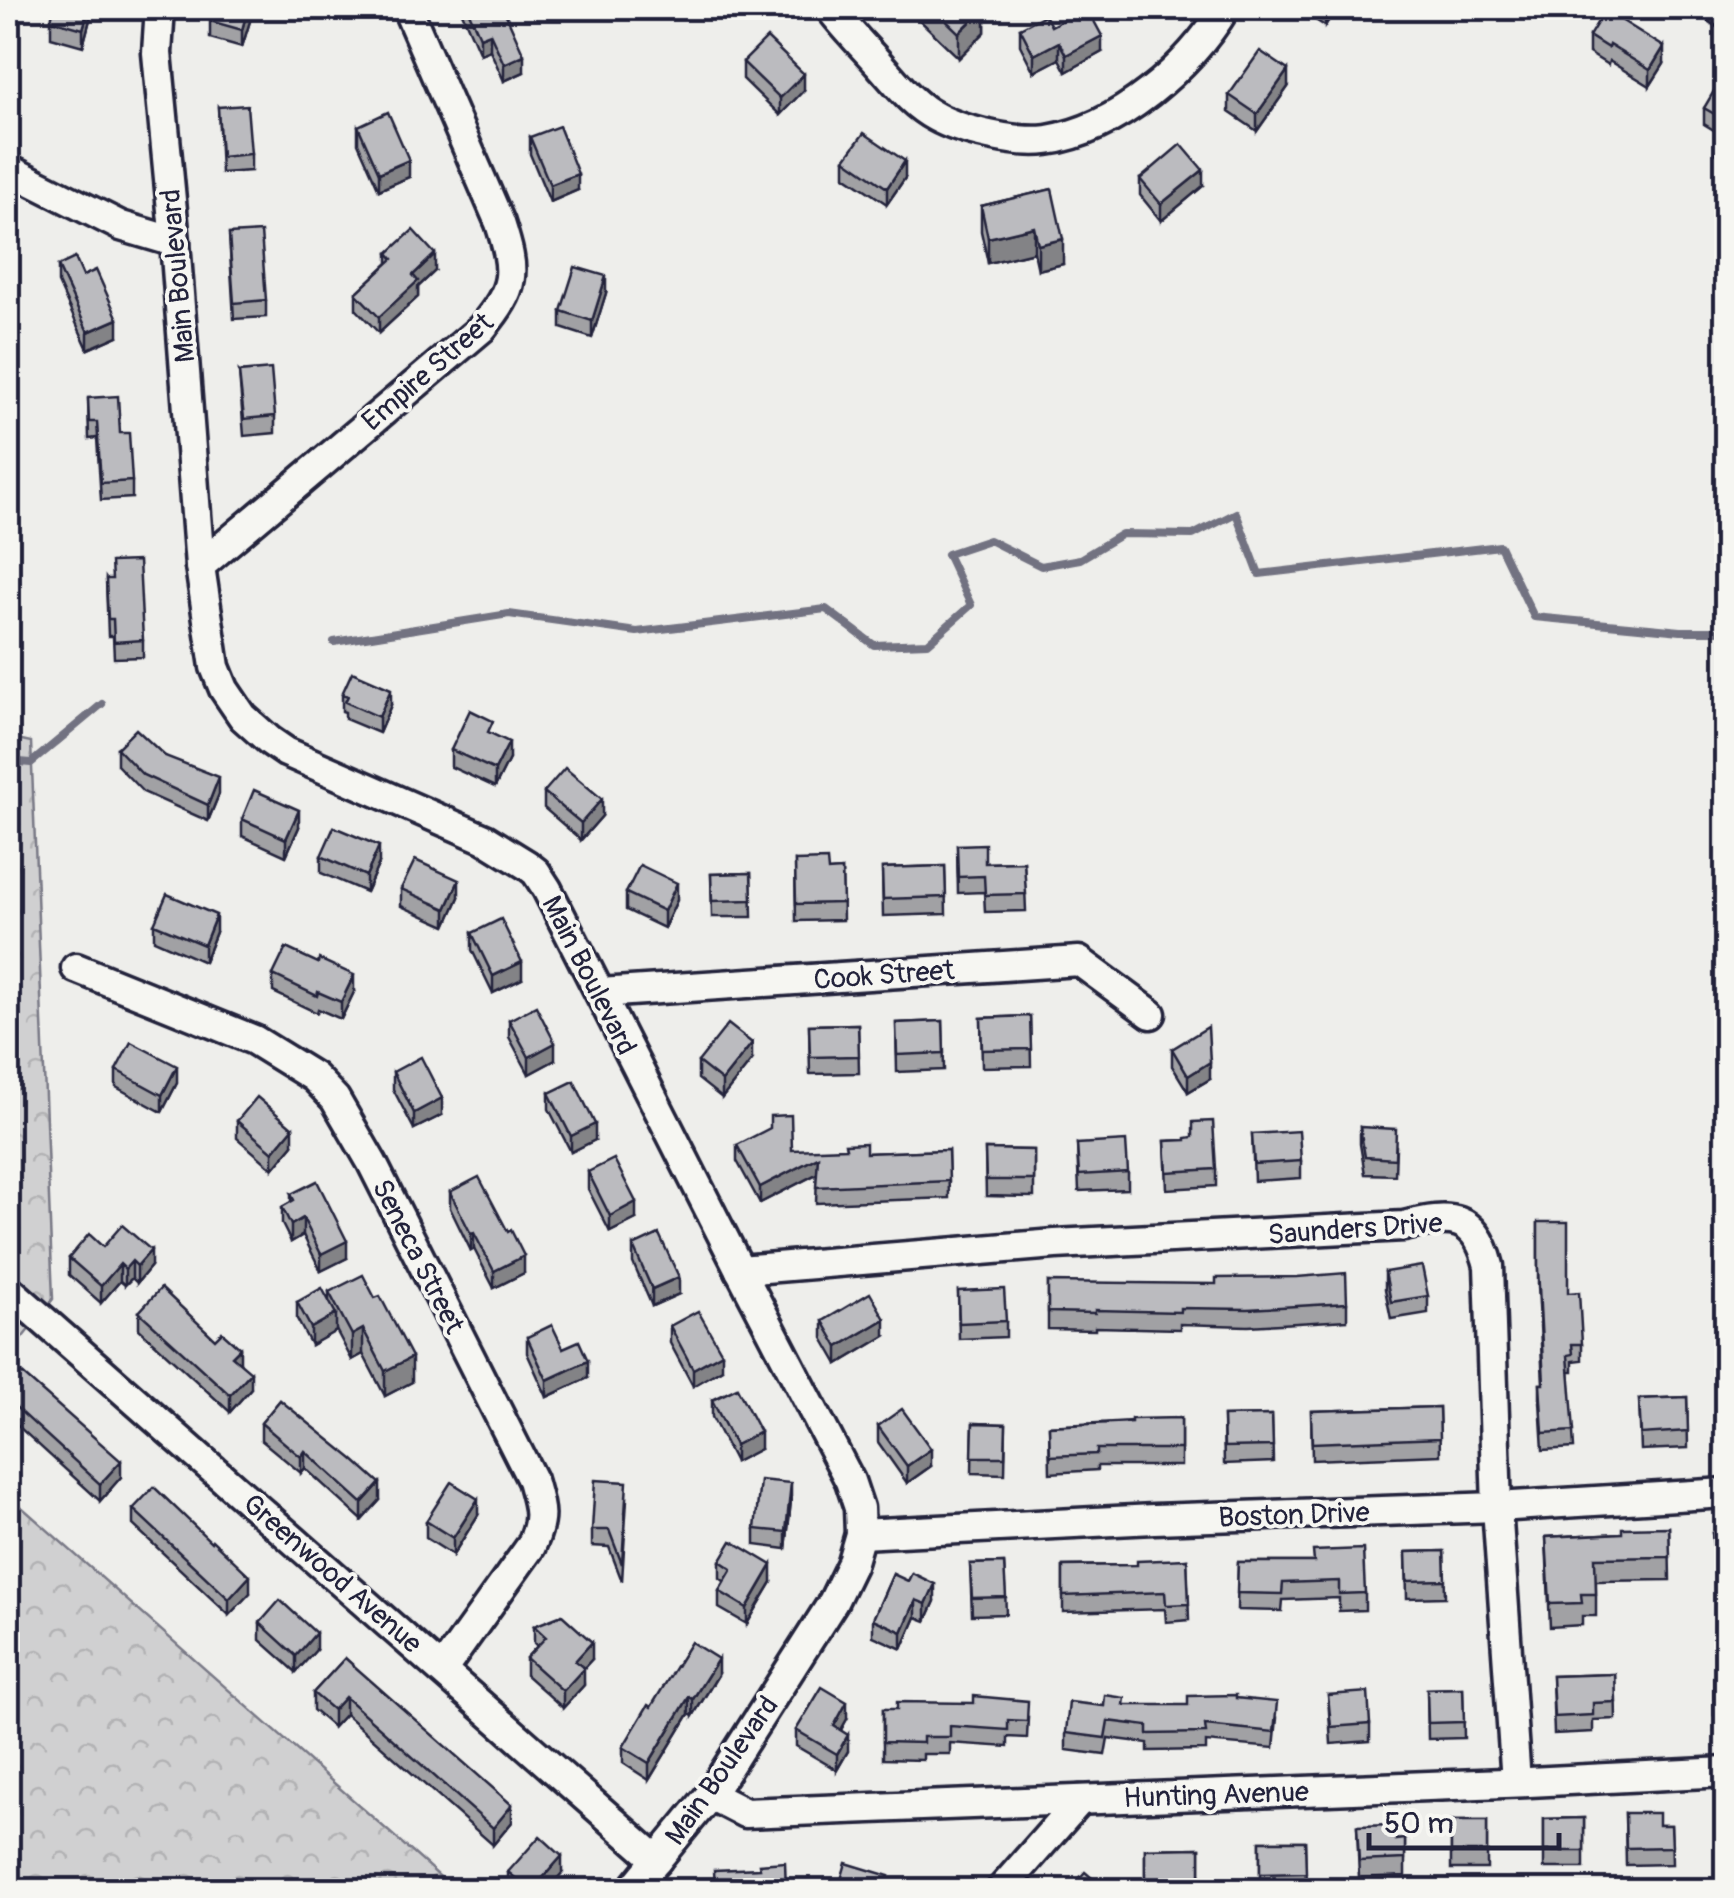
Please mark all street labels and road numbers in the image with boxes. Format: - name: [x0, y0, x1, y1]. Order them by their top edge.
- street label: Main Boulevard: [153, 188, 204, 364]
- street label: Empire Street: [355, 305, 501, 439]
- street label: Main Boulevard: [534, 890, 644, 1061]
- street label: Cook Street: [813, 953, 956, 998]
- street label: Seneca Street: [364, 1174, 472, 1340]
- street label: Saunders Drive: [1267, 1206, 1444, 1253]
- street label: Greenwood Avenue: [235, 1487, 429, 1662]
- street label: Boston Drive: [1218, 1495, 1370, 1536]
- street label: Main Boulevard: [658, 1690, 786, 1852]
- street label: Hunting Avenue: [1123, 1775, 1310, 1816]

